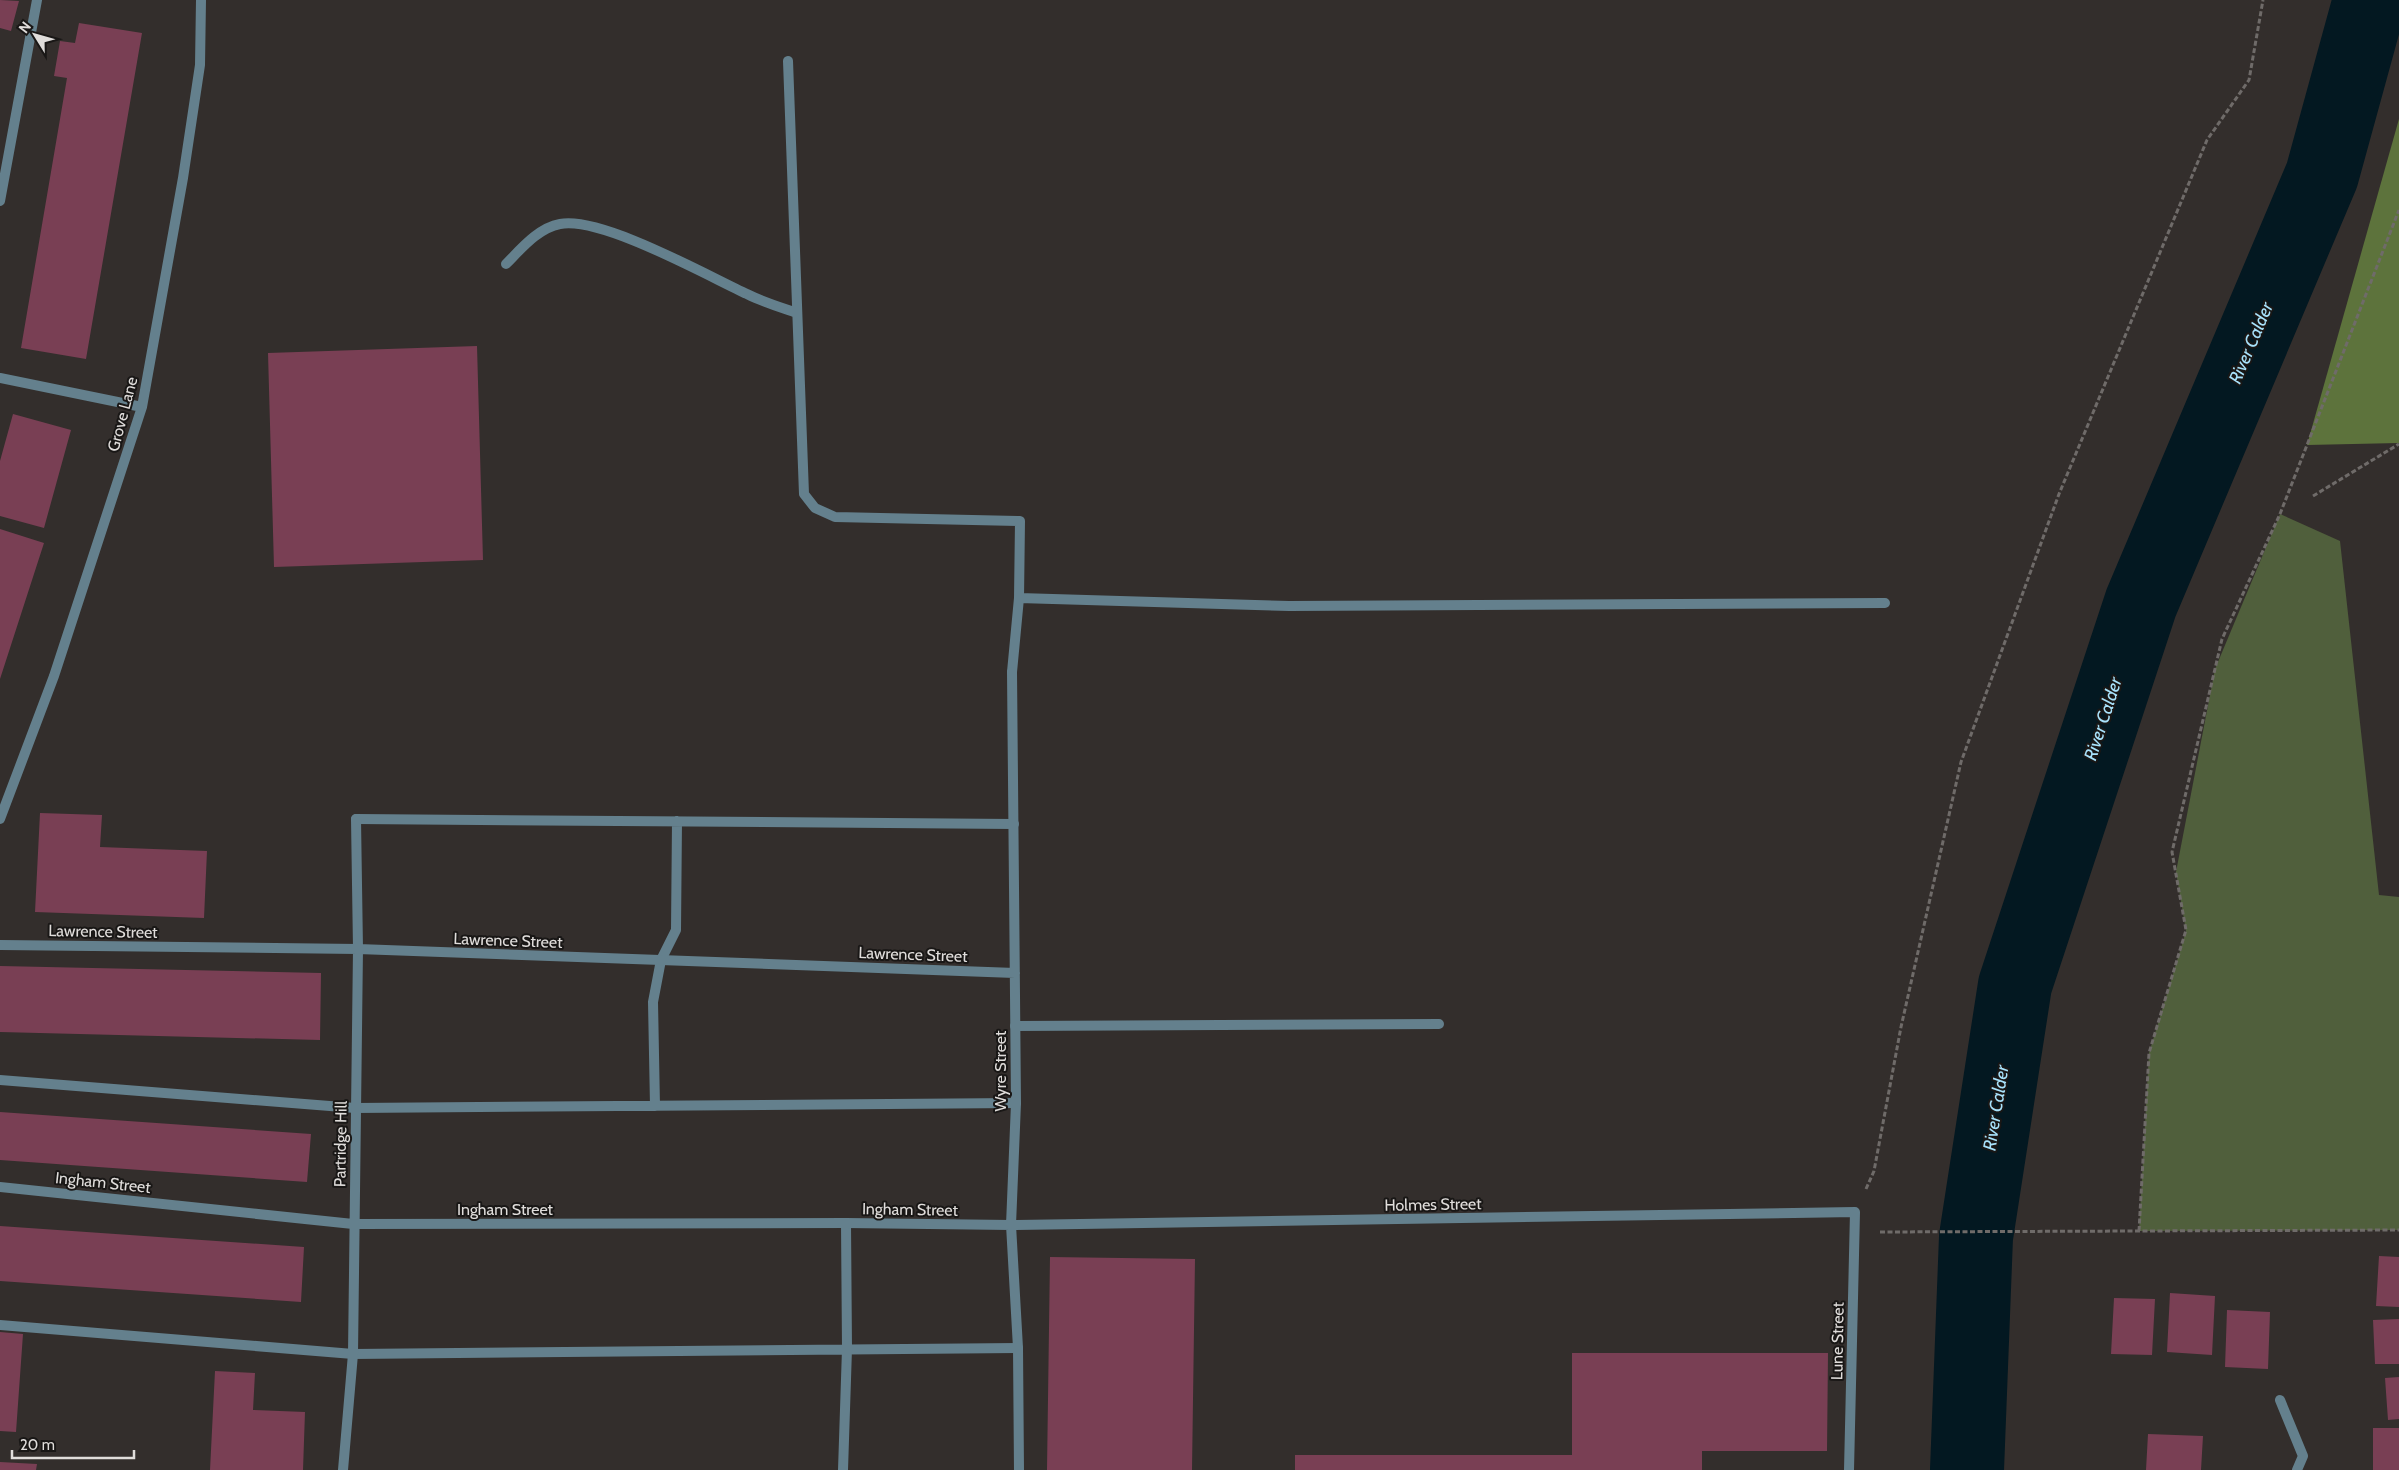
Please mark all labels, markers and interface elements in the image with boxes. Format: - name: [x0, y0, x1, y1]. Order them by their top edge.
- north arrow: [10, 10, 60, 60]
- text: N: [14, 18, 35, 37]
- water label: River Calder: [2224, 298, 2279, 387]
- street label: Grove Lane: [103, 375, 142, 454]
- water label: River Calder: [2079, 673, 2127, 763]
- street label: Lawrence Street: [48, 921, 158, 942]
- street label: Lawrence Street: [453, 929, 563, 952]
- street label: Lawrence Street: [858, 943, 968, 966]
- street label: Wyre Street: [991, 1030, 1010, 1111]
- water label: River Calder: [1978, 1062, 2014, 1152]
- street label: Partridge Hill: [330, 1101, 351, 1187]
- street label: Ingham Street: [54, 1168, 152, 1197]
- street label: Holmes Street: [1384, 1194, 1482, 1215]
- street label: Ingham Street: [862, 1199, 959, 1220]
- street label: Ingham Street: [457, 1200, 554, 1219]
- street label: Lune Street: [1827, 1301, 1848, 1380]
- scale bar: [12, 1428, 135, 1460]
- text: 20 m: [20, 1436, 55, 1454]

